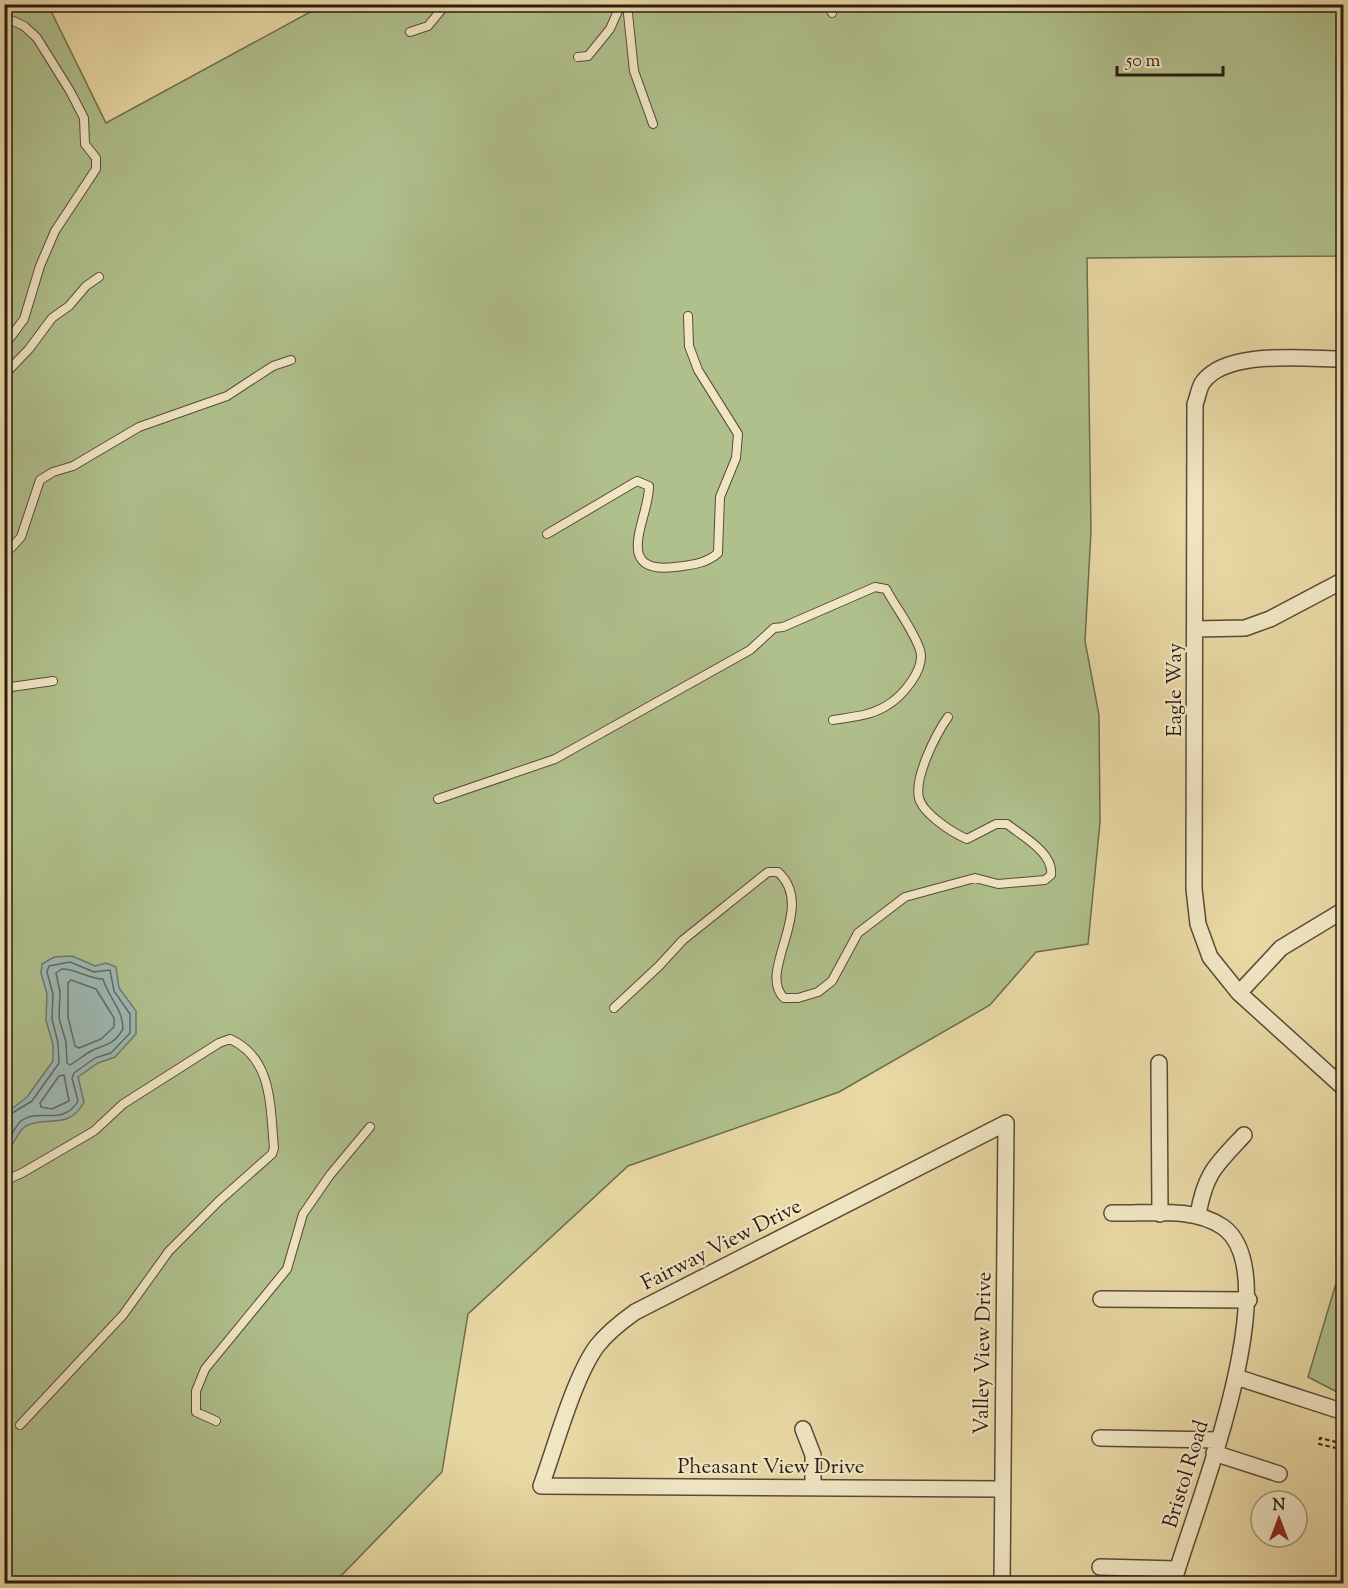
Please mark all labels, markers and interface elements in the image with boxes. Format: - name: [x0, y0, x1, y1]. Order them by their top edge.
- scale bar: [1117, 39, 1224, 77]
- text: 50 m: [1125, 49, 1161, 75]
- street label: Eagle Way: [1161, 642, 1191, 737]
- street label: Fairway View Drive: [636, 1192, 807, 1299]
- street label: Valley View Drive: [968, 1271, 1000, 1435]
- street label: Bristol Road: [1156, 1417, 1218, 1532]
- street label: Pheasant View Drive: [678, 1453, 864, 1483]
- north arrow: [1249, 1489, 1309, 1549]
- text: N: [1273, 1495, 1286, 1518]

